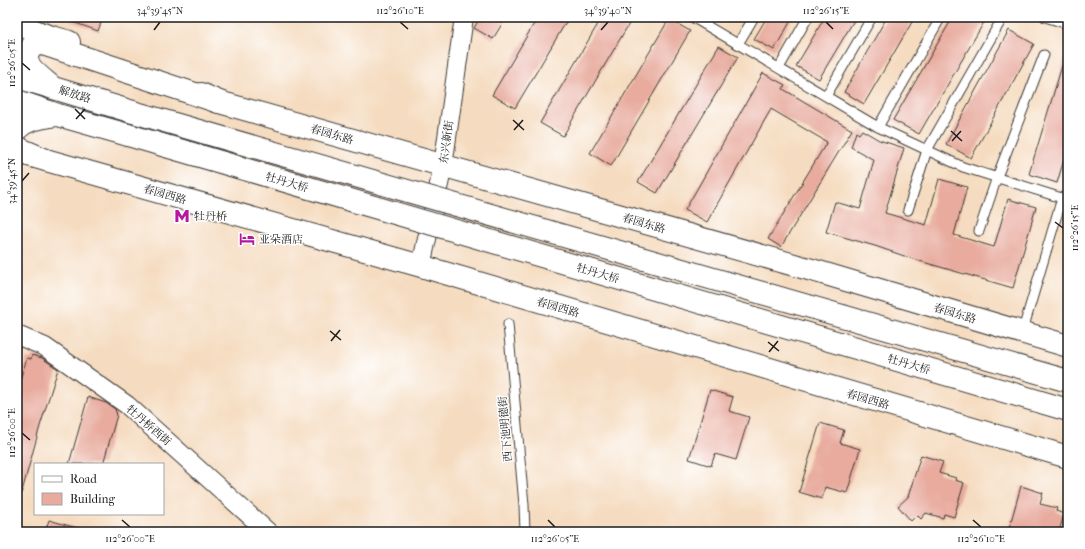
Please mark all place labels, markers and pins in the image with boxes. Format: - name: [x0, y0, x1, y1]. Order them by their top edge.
- metro station icon: 牡丹桥: [173, 207, 191, 225]
- place label: 牡丹桥: [194, 210, 227, 223]
- hotel icon: 亚朵酒店: [238, 230, 256, 248]
- place label: 亚朵酒店: [259, 233, 303, 246]

